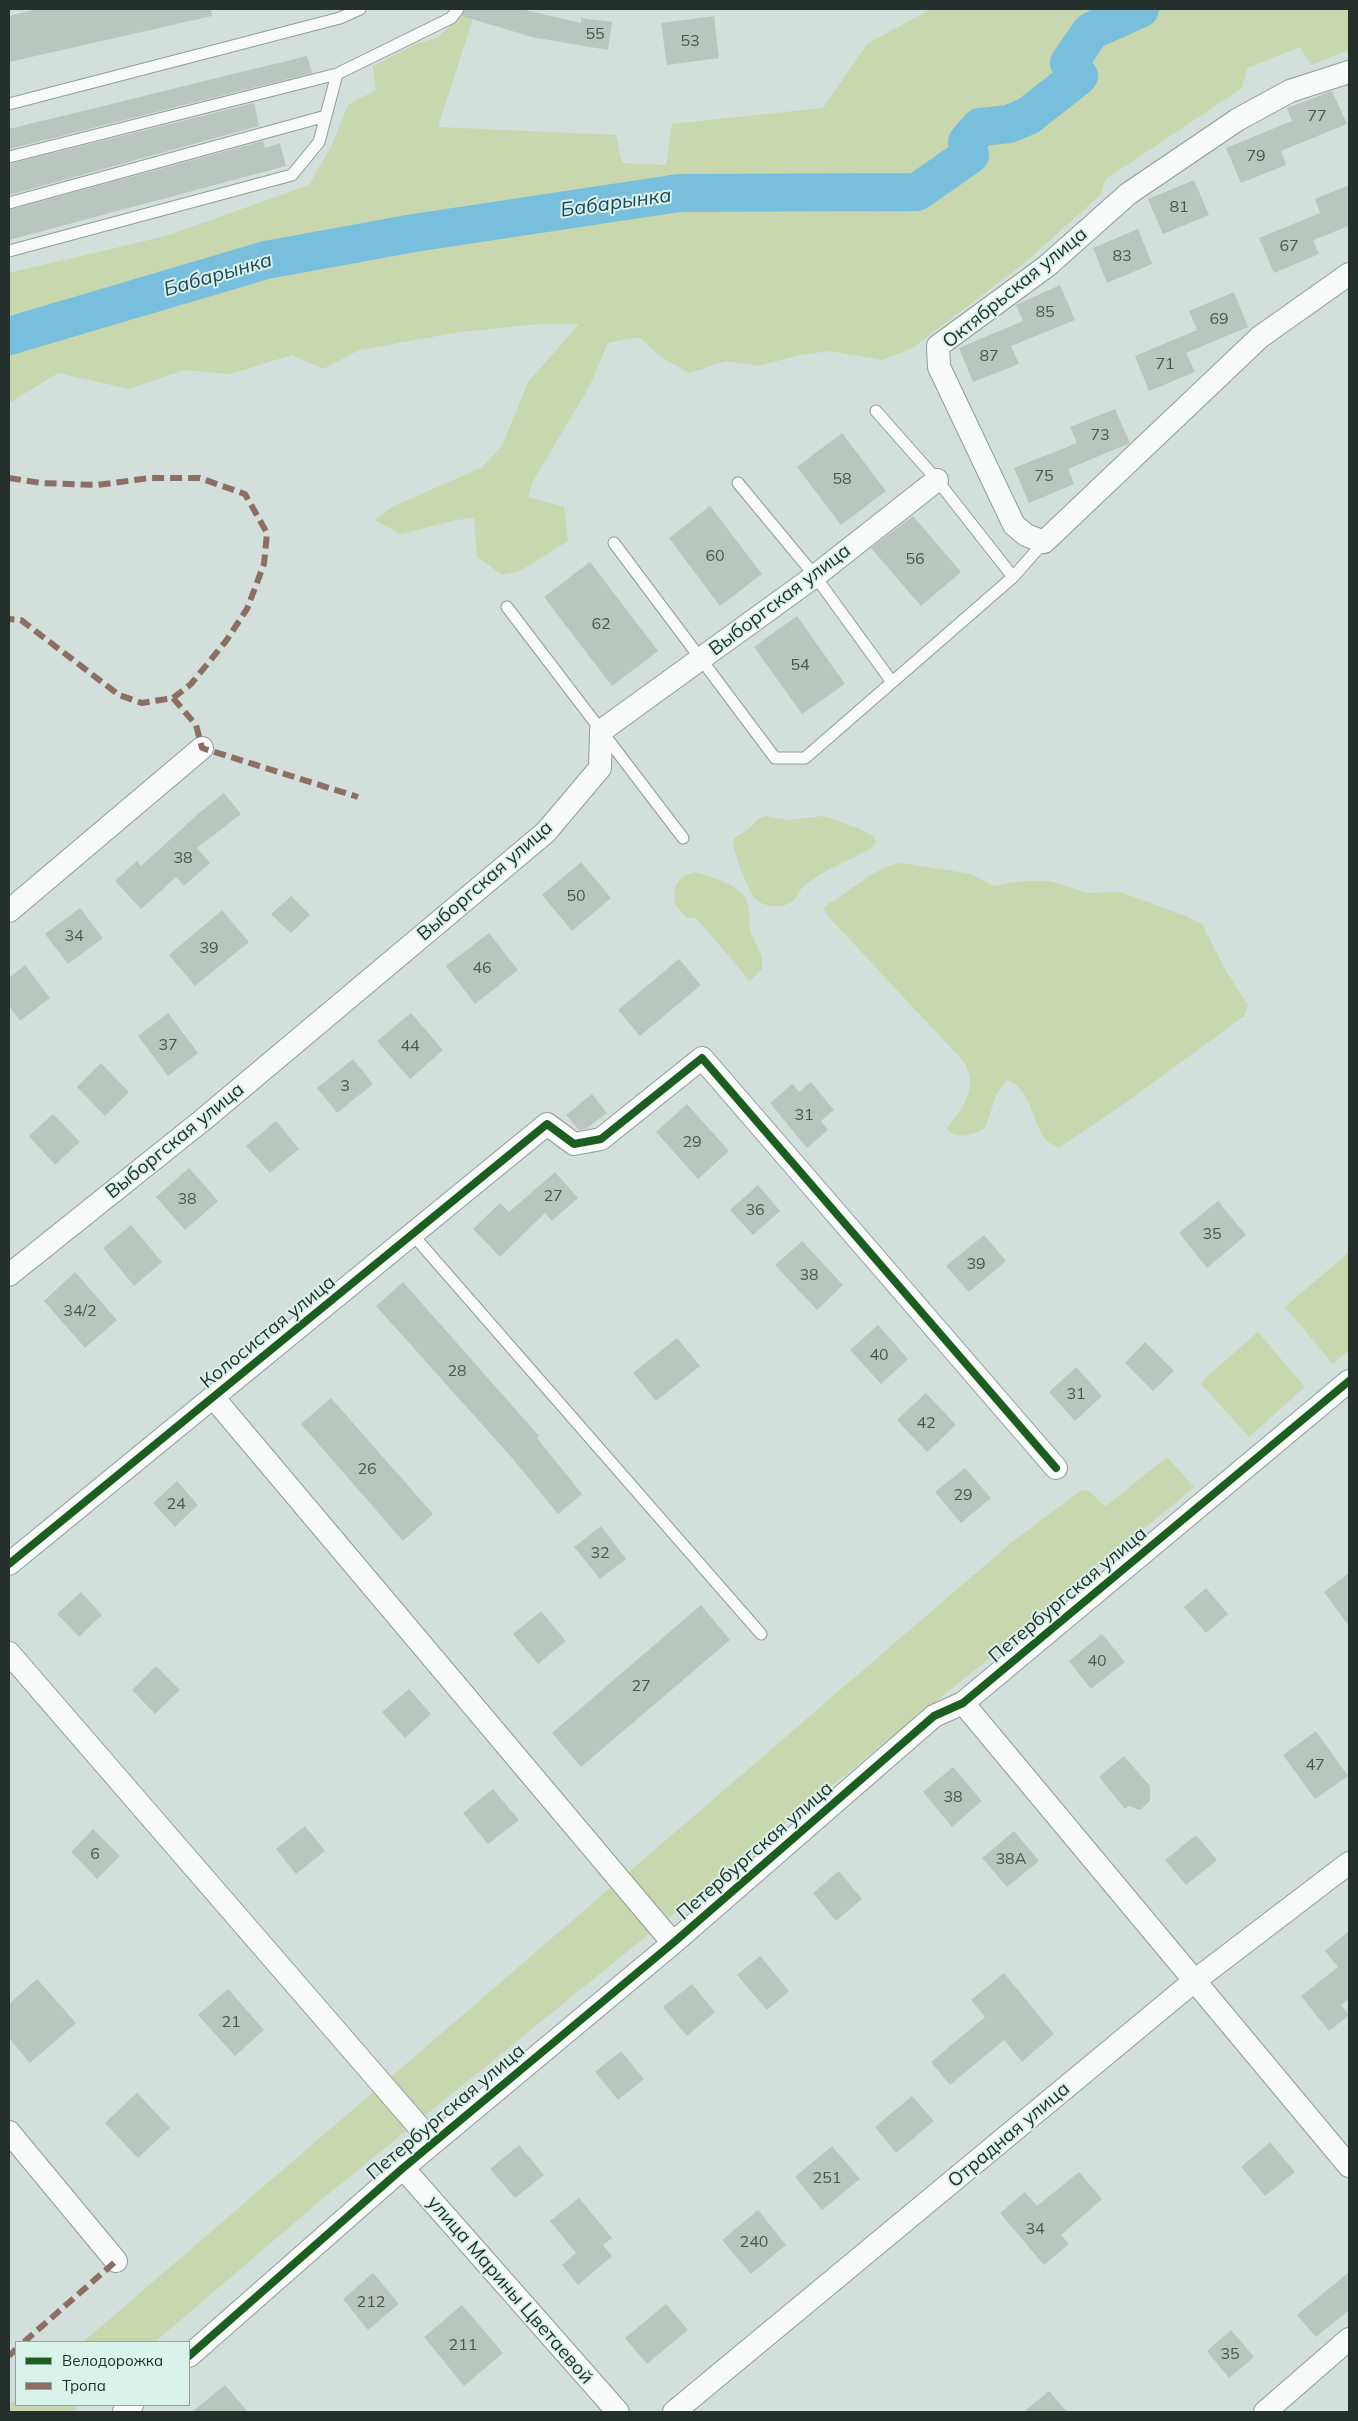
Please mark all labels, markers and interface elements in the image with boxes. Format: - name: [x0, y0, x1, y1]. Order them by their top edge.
- house number: 55: [585, 24, 605, 44]
- house number: 53: [680, 31, 700, 51]
- house number: 77: [1307, 106, 1327, 126]
- house number: 79: [1246, 146, 1266, 166]
- water label: Бабарынка: [559, 183, 673, 223]
- house number: 81: [1169, 197, 1189, 217]
- street label: Октябрьская улица: [938, 223, 1092, 353]
- house number: 67: [1279, 236, 1299, 256]
- house number: 83: [1112, 246, 1132, 266]
- water label: Бабарынка: [161, 248, 275, 302]
- house number: 85: [1035, 302, 1055, 322]
- house number: 69: [1209, 309, 1229, 329]
- house number: 87: [979, 346, 999, 366]
- house number: 71: [1155, 354, 1175, 374]
- house number: 73: [1090, 425, 1110, 445]
- house number: 75: [1034, 466, 1054, 486]
- house number: 58: [832, 469, 852, 489]
- street label: Выборгская улица: [705, 539, 855, 661]
- house number: 60: [705, 546, 725, 566]
- house number: 56: [905, 549, 925, 569]
- house number: 62: [591, 614, 611, 634]
- house number: 54: [790, 655, 810, 675]
- street label: Выборгская улица: [413, 816, 557, 946]
- house number: 38: [173, 848, 193, 868]
- house number: 50: [566, 886, 586, 906]
- house number: 34: [64, 926, 84, 946]
- house number: 39: [199, 938, 219, 958]
- house number: 46: [472, 958, 492, 978]
- house number: 37: [158, 1035, 178, 1055]
- house number: 44: [400, 1036, 420, 1056]
- house number: 3: [340, 1076, 350, 1096]
- street label: Выборгская улица: [101, 1078, 249, 1204]
- house number: 31: [794, 1105, 814, 1125]
- house number: 29: [682, 1132, 702, 1152]
- house number: 27: [543, 1186, 563, 1206]
- house number: 38: [177, 1189, 197, 1209]
- house number: 36: [745, 1200, 765, 1220]
- house number: 35: [1202, 1224, 1222, 1244]
- house number: 39: [966, 1254, 986, 1274]
- house number: 38: [799, 1265, 819, 1285]
- street label: Колосистая улица: [196, 1271, 340, 1393]
- house number: 34/2: [63, 1301, 97, 1321]
- house number: 40: [869, 1345, 889, 1365]
- house number: 28: [447, 1361, 467, 1381]
- house number: 31: [1066, 1384, 1086, 1404]
- house number: 42: [916, 1413, 936, 1433]
- house number: 26: [357, 1459, 377, 1479]
- house number: 29: [953, 1485, 973, 1505]
- house number: 24: [166, 1494, 186, 1514]
- street label: Петербургская улица: [984, 1522, 1152, 1668]
- house number: 32: [590, 1543, 610, 1563]
- house number: 40: [1087, 1651, 1107, 1671]
- house number: 27: [631, 1676, 651, 1696]
- house number: 47: [1305, 1755, 1325, 1775]
- street label: Петербургская улица: [672, 1777, 838, 1925]
- house number: 38: [943, 1787, 963, 1807]
- house number: 6: [90, 1844, 100, 1864]
- house number: 38А: [996, 1849, 1026, 1869]
- house number: 21: [221, 2012, 241, 2032]
- street label: Петербургская улица: [362, 2039, 530, 2185]
- street label: Отрадная улица: [944, 2077, 1074, 2193]
- house number: 251: [813, 2168, 841, 2188]
- street label: улица Марины Цветаевой: [422, 2191, 598, 2389]
- house number: 34: [1025, 2219, 1045, 2239]
- house number: 240: [740, 2232, 768, 2252]
- house number: 212: [357, 2292, 385, 2312]
- house number: 211: [449, 2335, 477, 2355]
- legend: [15, 2341, 190, 2406]
- house number: 35: [1220, 2344, 1240, 2364]
- text: Велодорожка: [62, 2351, 163, 2370]
- text: Тропа: [62, 2376, 106, 2395]

